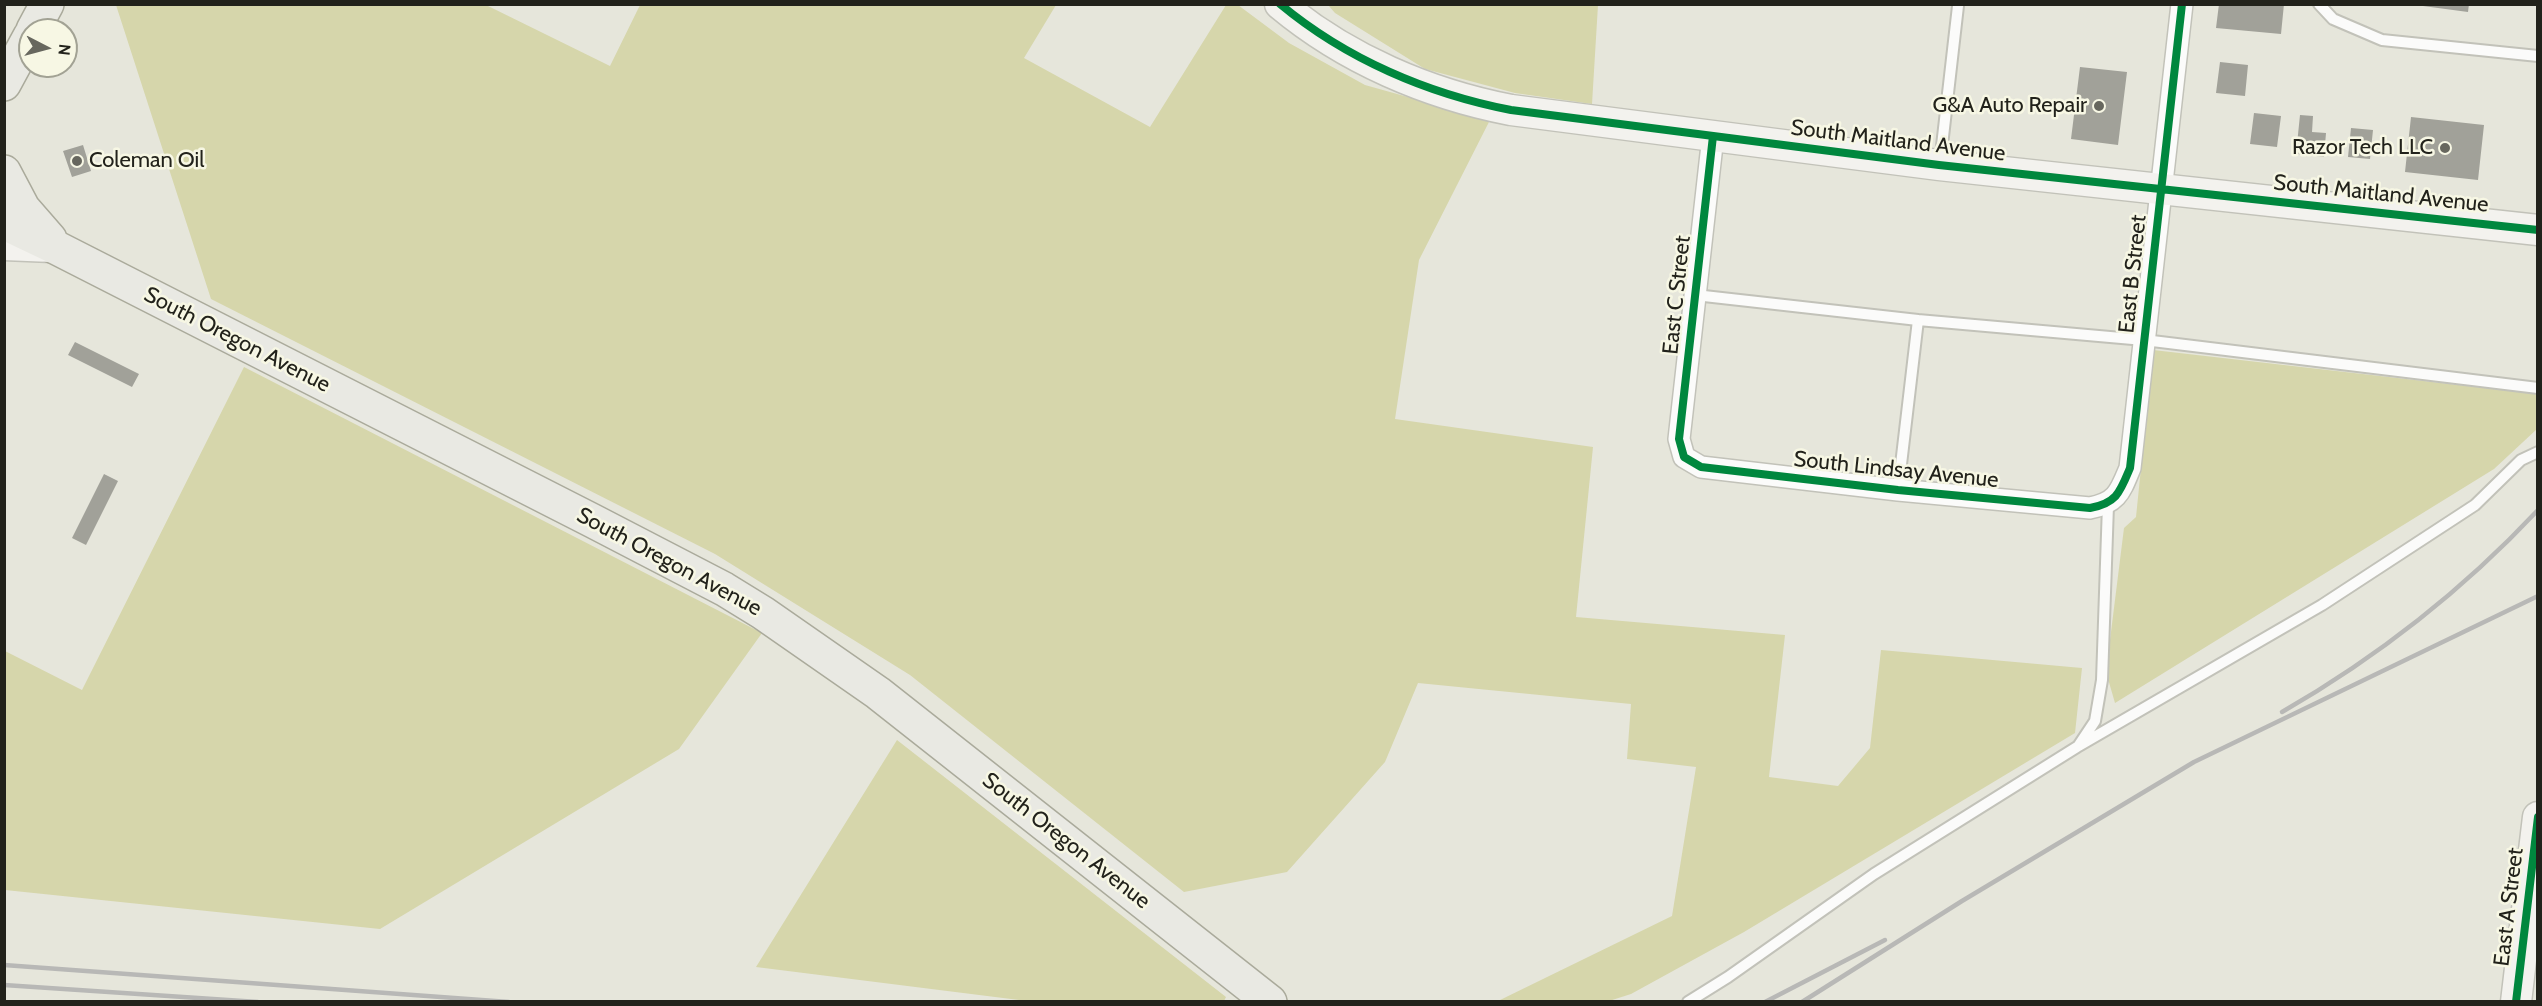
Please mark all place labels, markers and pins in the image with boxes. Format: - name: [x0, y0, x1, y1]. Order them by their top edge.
- place label: G&A Auto Repair: [1933, 93, 2087, 119]
- marker: G&A Auto Repair: [2092, 99, 2106, 113]
- place label: Razor Tech LLC: [2292, 135, 2433, 161]
- marker: Razor Tech LLC: [2438, 141, 2452, 155]
- place label: Coleman Oil: [89, 148, 204, 174]
- marker: Coleman Oil: [70, 154, 84, 168]

